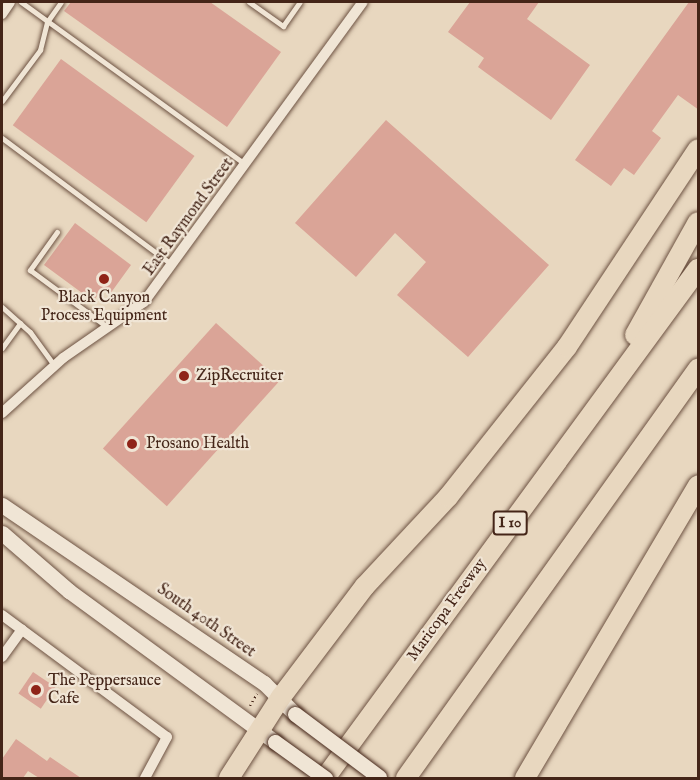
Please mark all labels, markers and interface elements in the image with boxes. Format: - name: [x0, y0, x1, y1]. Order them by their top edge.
- street label: East Raymond Street: [140, 155, 238, 279]
- marker: Black Canyon Process Equipment: [97, 272, 111, 286]
- place label: Black Canyon Process Equipment: [41, 288, 167, 326]
- place label: ZipRecruiter: [196, 366, 283, 386]
- marker: ZipRecruiter: [177, 369, 191, 383]
- place label: Prosano Health: [146, 434, 249, 454]
- marker: Prosano Health: [123, 435, 141, 453]
- road number: I 10: [492, 511, 528, 535]
- street label: Maricopa Freeway: [403, 555, 491, 665]
- street label: South 40th Street: [153, 580, 259, 662]
- place label: The Peppersauce Cafe: [48, 671, 161, 709]
- marker: The Peppersauce Cafe: [29, 683, 43, 697]

